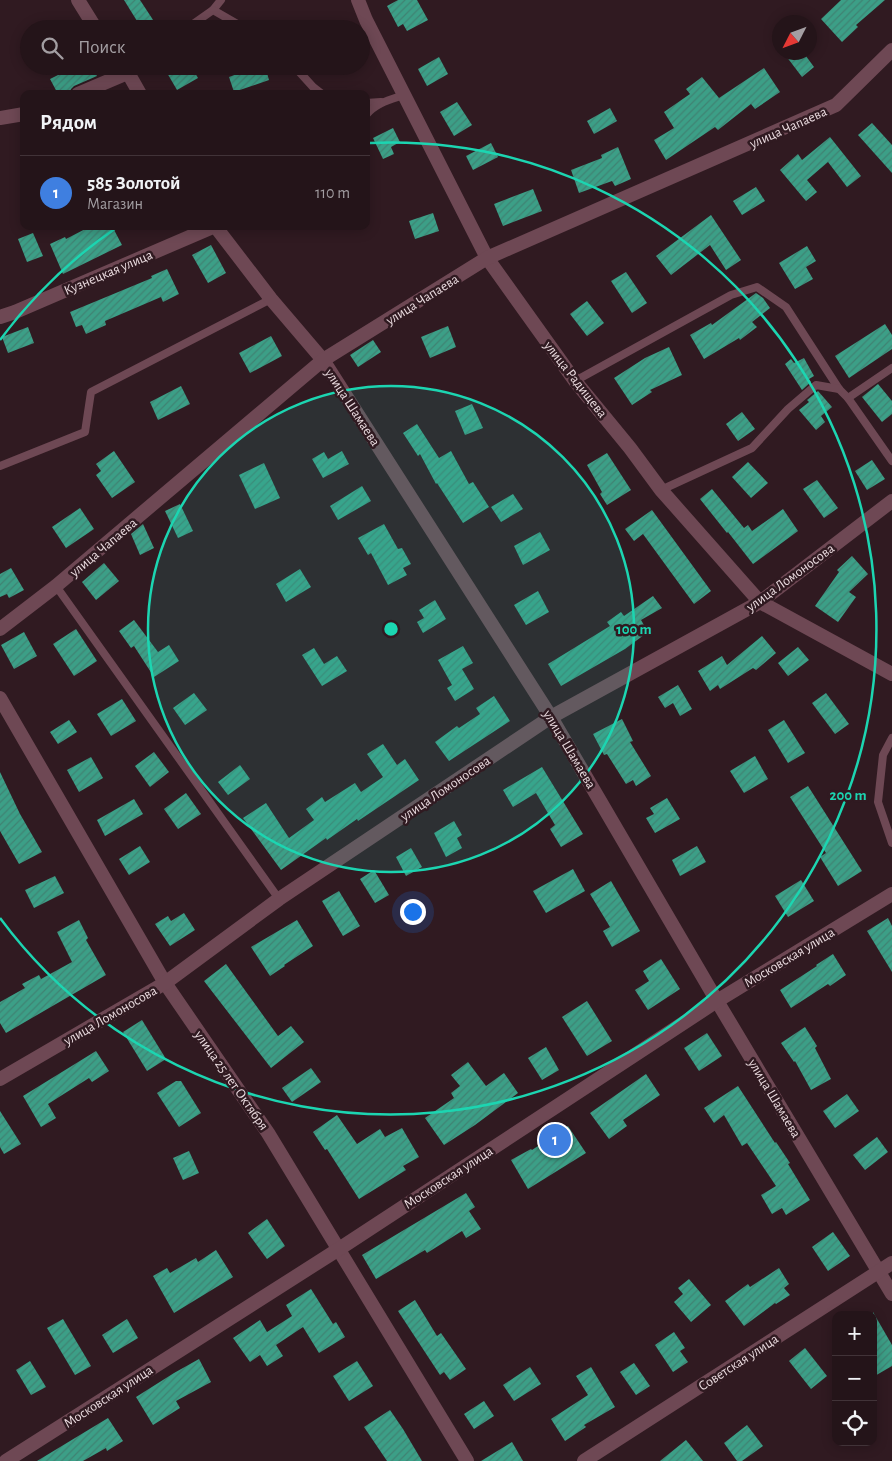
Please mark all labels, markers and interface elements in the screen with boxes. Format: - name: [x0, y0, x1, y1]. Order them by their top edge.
- north arrow: [772, 15, 817, 60]
- search box: [20, 20, 370, 75]
- icon: search: [38, 34, 66, 62]
- text: Поиск: [78, 38, 125, 57]
- street label: улица Чапаева: [747, 104, 830, 152]
- text: Рядом: [40, 112, 97, 133]
- text: 585 Золотой: [87, 174, 181, 193]
- text: 1: [53, 185, 59, 201]
- text: 110 m: [315, 185, 350, 201]
- text: Магазин: [87, 196, 143, 212]
- street label: Кузнецкая улица: [62, 248, 155, 298]
- street label: улица Чапаева: [383, 272, 462, 328]
- street label: улица Радищева: [540, 338, 610, 421]
- street label: улица Шамаева: [322, 366, 383, 449]
- street label: улица Чапаева: [67, 515, 140, 580]
- street label: улица Ломоносова: [743, 541, 838, 615]
- centre of rings: [382, 620, 400, 638]
- text: 100 m: [616, 622, 652, 637]
- street label: улица Шамаева: [540, 707, 598, 792]
- street label: улица Ломоносова: [397, 753, 494, 825]
- text: 200 m: [829, 788, 867, 803]
- your location: [400, 899, 426, 925]
- street label: Московская улица: [742, 925, 838, 990]
- street label: улица Ломоносова: [61, 983, 160, 1049]
- street label: улица 25 лет Октября: [191, 1027, 271, 1133]
- street label: улица Шамаева: [745, 1056, 803, 1141]
- pin: 1: [539, 1121, 571, 1159]
- street label: Московская улица: [402, 1144, 496, 1212]
- map controls: [832, 1311, 877, 1446]
- button: +: [832, 1311, 877, 1356]
- street label: Советская улица: [696, 1332, 781, 1394]
- button: −: [832, 1356, 877, 1401]
- street label: Московская улица: [62, 1363, 156, 1431]
- button: locate: [832, 1401, 877, 1446]

